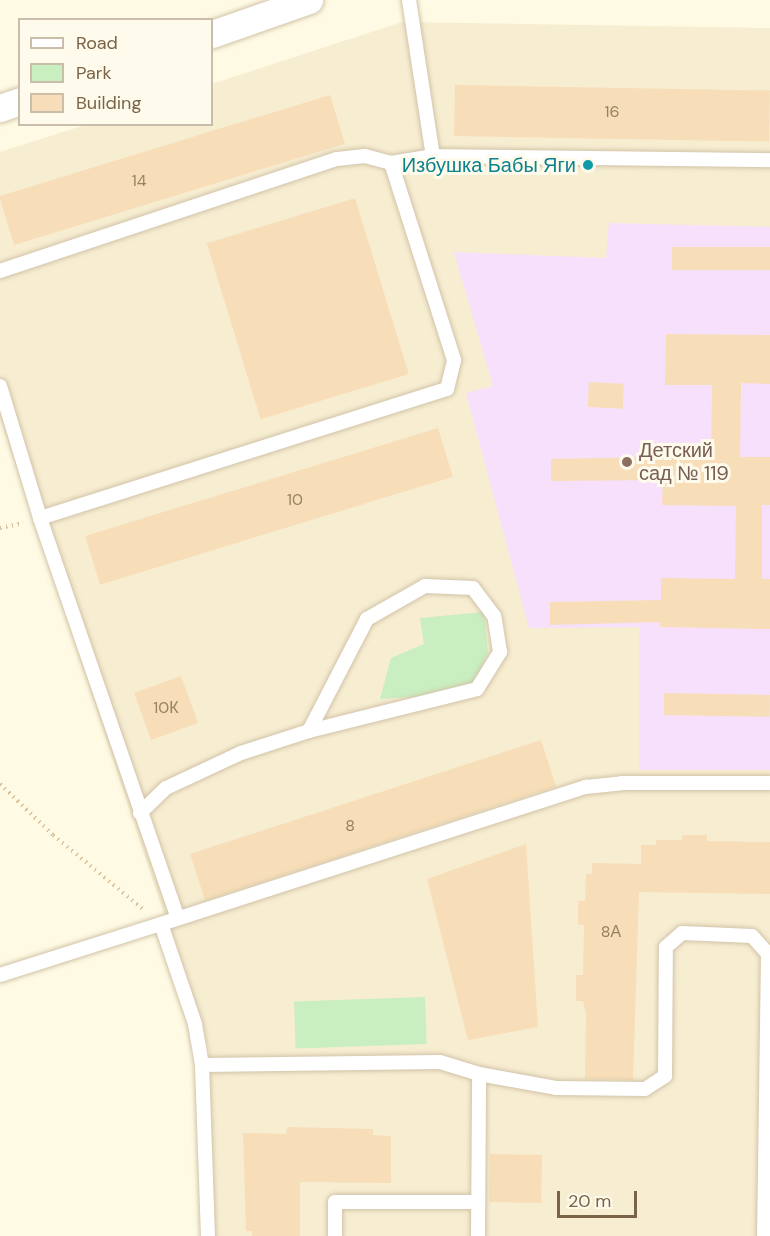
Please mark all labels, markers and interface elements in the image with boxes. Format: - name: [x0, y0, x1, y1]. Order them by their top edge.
- legend: [18, 18, 213, 126]
- text: Road: [76, 31, 118, 55]
- text: Park: [76, 61, 112, 85]
- text: Building: [76, 91, 141, 115]
- house number: 16: [604, 102, 620, 122]
- place label: Избушка Бабы Яги: [402, 153, 576, 177]
- marker: Избушка Бабы Яги: [581, 158, 595, 172]
- house number: 14: [132, 171, 146, 191]
- place label: Детский сад № 119: [639, 438, 729, 485]
- marker: Детский сад № 119: [620, 455, 634, 469]
- house number: 10: [287, 490, 303, 510]
- house number: 10К: [153, 698, 179, 718]
- house number: 8: [345, 816, 355, 836]
- house number: 8А: [601, 922, 621, 942]
- scale bar: [560, 1179, 640, 1217]
- text: 20 m: [568, 1189, 611, 1213]

